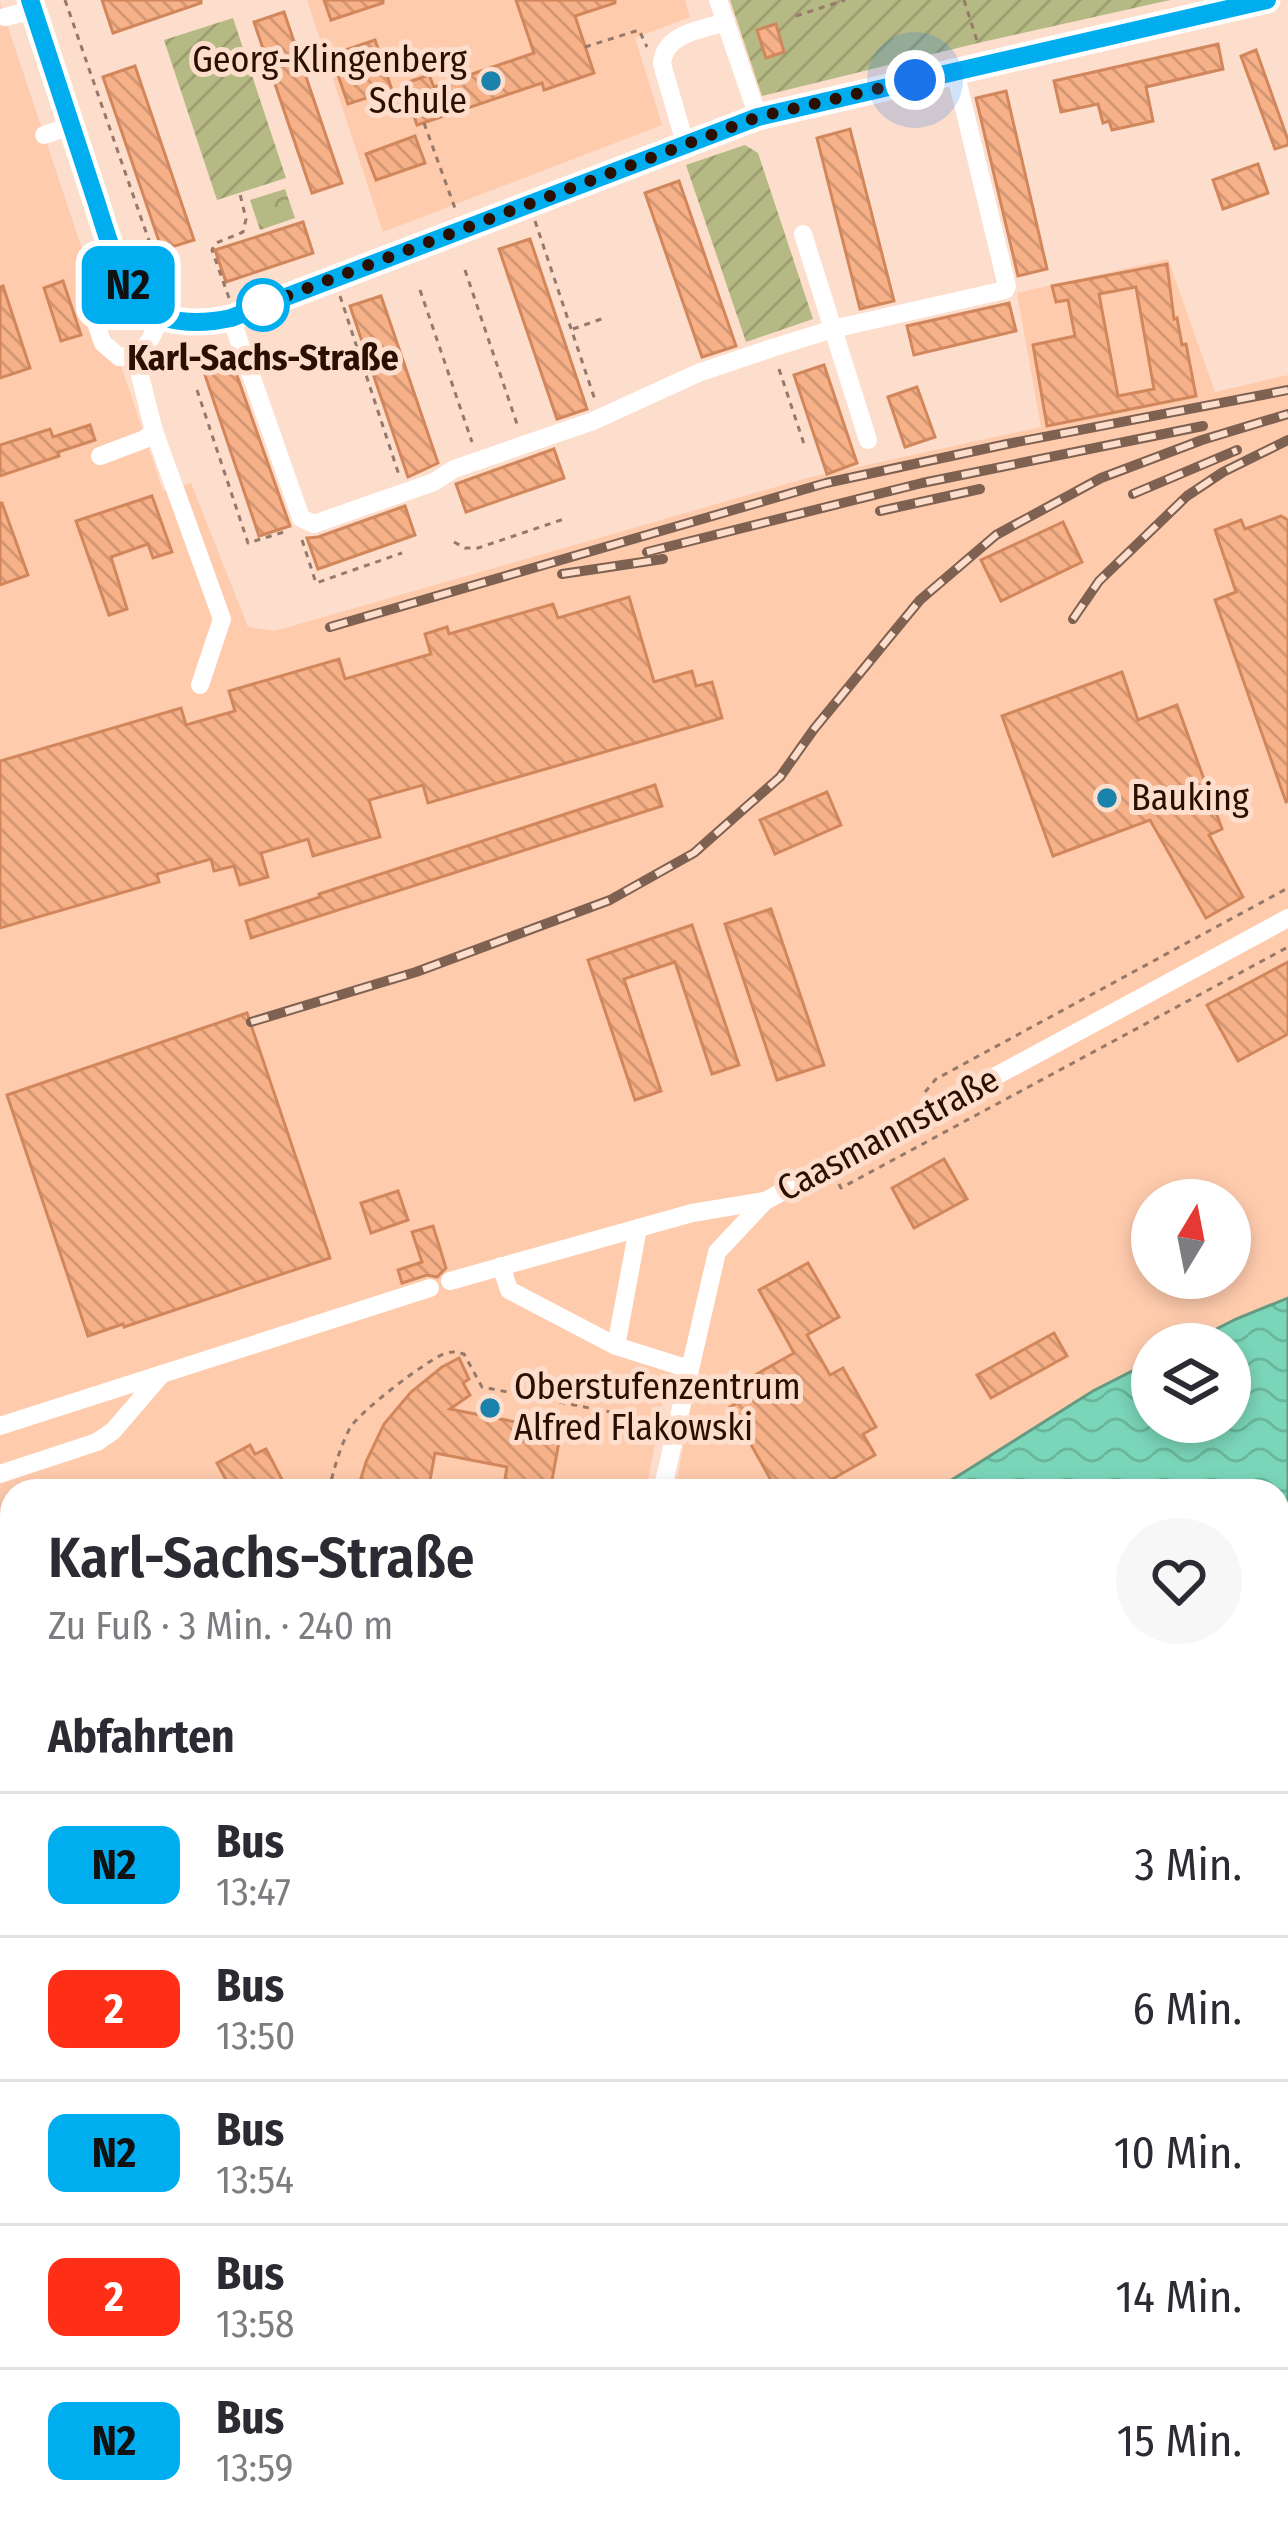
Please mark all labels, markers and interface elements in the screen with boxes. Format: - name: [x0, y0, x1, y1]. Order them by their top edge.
- place label: Georg-Klingenberg Schule: [192, 38, 467, 123]
- your location: [885, 50, 945, 110]
- marker: Georg-Klingenberg Schule: [478, 68, 504, 94]
- line badge: N2: [74, 246, 182, 324]
- text: N2: [106, 260, 150, 310]
- marker: Karl-Sachs-Straße: [238, 280, 288, 330]
- place label: Karl-Sachs-Straße: [127, 336, 399, 380]
- place label: Bauking: [1131, 776, 1249, 820]
- marker: Bauking: [1094, 785, 1120, 811]
- street label: Caasmannstraße: [770, 1057, 1006, 1211]
- north arrow: [1131, 1179, 1251, 1299]
- map controls: [1131, 1179, 1251, 1443]
- button: layers: [1131, 1323, 1251, 1443]
- place label: Oberstufenzentrum Alfred Flakowski: [514, 1365, 801, 1450]
- marker: Oberstufenzentrum Alfred Flakowski: [477, 1395, 503, 1421]
- button: heart: [1116, 1518, 1242, 1644]
- text: Karl-Sachs-Straße: [48, 1524, 475, 1592]
- text: Zu Fuß · 3 Min. · 240 m: [48, 1603, 393, 1649]
- text: Abfahrten: [48, 1710, 235, 1764]
- text: Bus: [216, 1815, 284, 1869]
- text: 3 Min.: [1135, 1838, 1242, 1892]
- text: N2: [92, 1840, 136, 1890]
- text: 13:47: [216, 1869, 291, 1915]
- text: Bus: [216, 1959, 284, 2013]
- text: 6 Min.: [1133, 1982, 1242, 2036]
- text: 2: [104, 1984, 124, 2034]
- text: 13:50: [216, 2013, 295, 2059]
- text: Bus: [216, 2103, 284, 2157]
- text: 10 Min.: [1114, 2126, 1242, 2180]
- text: N2: [92, 2128, 136, 2178]
- text: 13:54: [216, 2157, 294, 2203]
- text: Bus: [216, 2247, 284, 2301]
- text: 14 Min.: [1116, 2270, 1242, 2324]
- text: 2: [104, 2272, 124, 2322]
- text: 13:58: [216, 2301, 295, 2347]
- text: Bus: [216, 2391, 284, 2445]
- text: 15 Min.: [1117, 2414, 1242, 2468]
- text: N2: [92, 2416, 136, 2466]
- text: 13:59: [216, 2445, 294, 2491]

